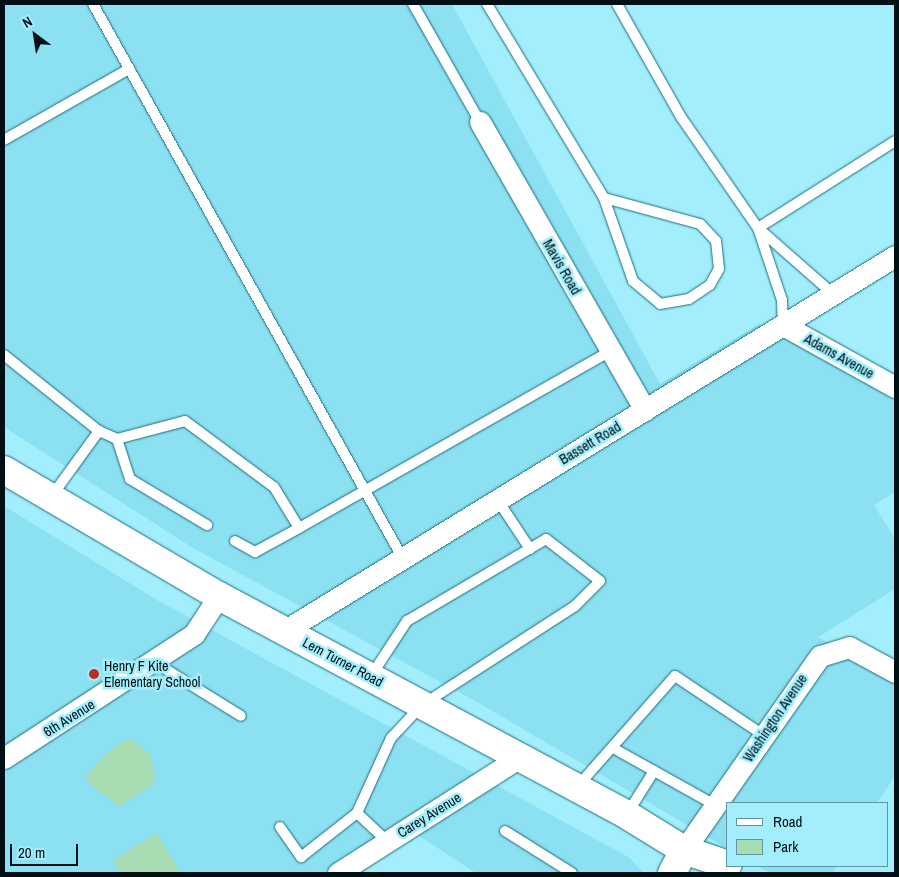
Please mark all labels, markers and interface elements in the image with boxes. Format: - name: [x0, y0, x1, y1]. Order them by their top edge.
- north arrow: [10, 10, 60, 60]
- text: N: [19, 12, 35, 32]
- street label: Mavis Road: [539, 236, 585, 298]
- street label: Adams Avenue: [801, 330, 877, 382]
- street label: Bassett Road: [556, 418, 624, 468]
- street label: Lem Turner Road: [300, 634, 386, 690]
- place label: Henry F Kite Elementary School: [104, 658, 200, 690]
- marker: Henry F Kite Elementary School: [88, 668, 100, 680]
- street label: Washington Avenue: [739, 671, 811, 765]
- street label: 6th Avenue: [40, 696, 98, 740]
- street label: Carey Avenue: [394, 789, 464, 841]
- legend: [726, 802, 889, 867]
- text: Road: [773, 811, 802, 832]
- scale bar: [12, 834, 80, 866]
- text: Park: [773, 836, 798, 857]
- text: 20 m: [18, 842, 45, 863]

